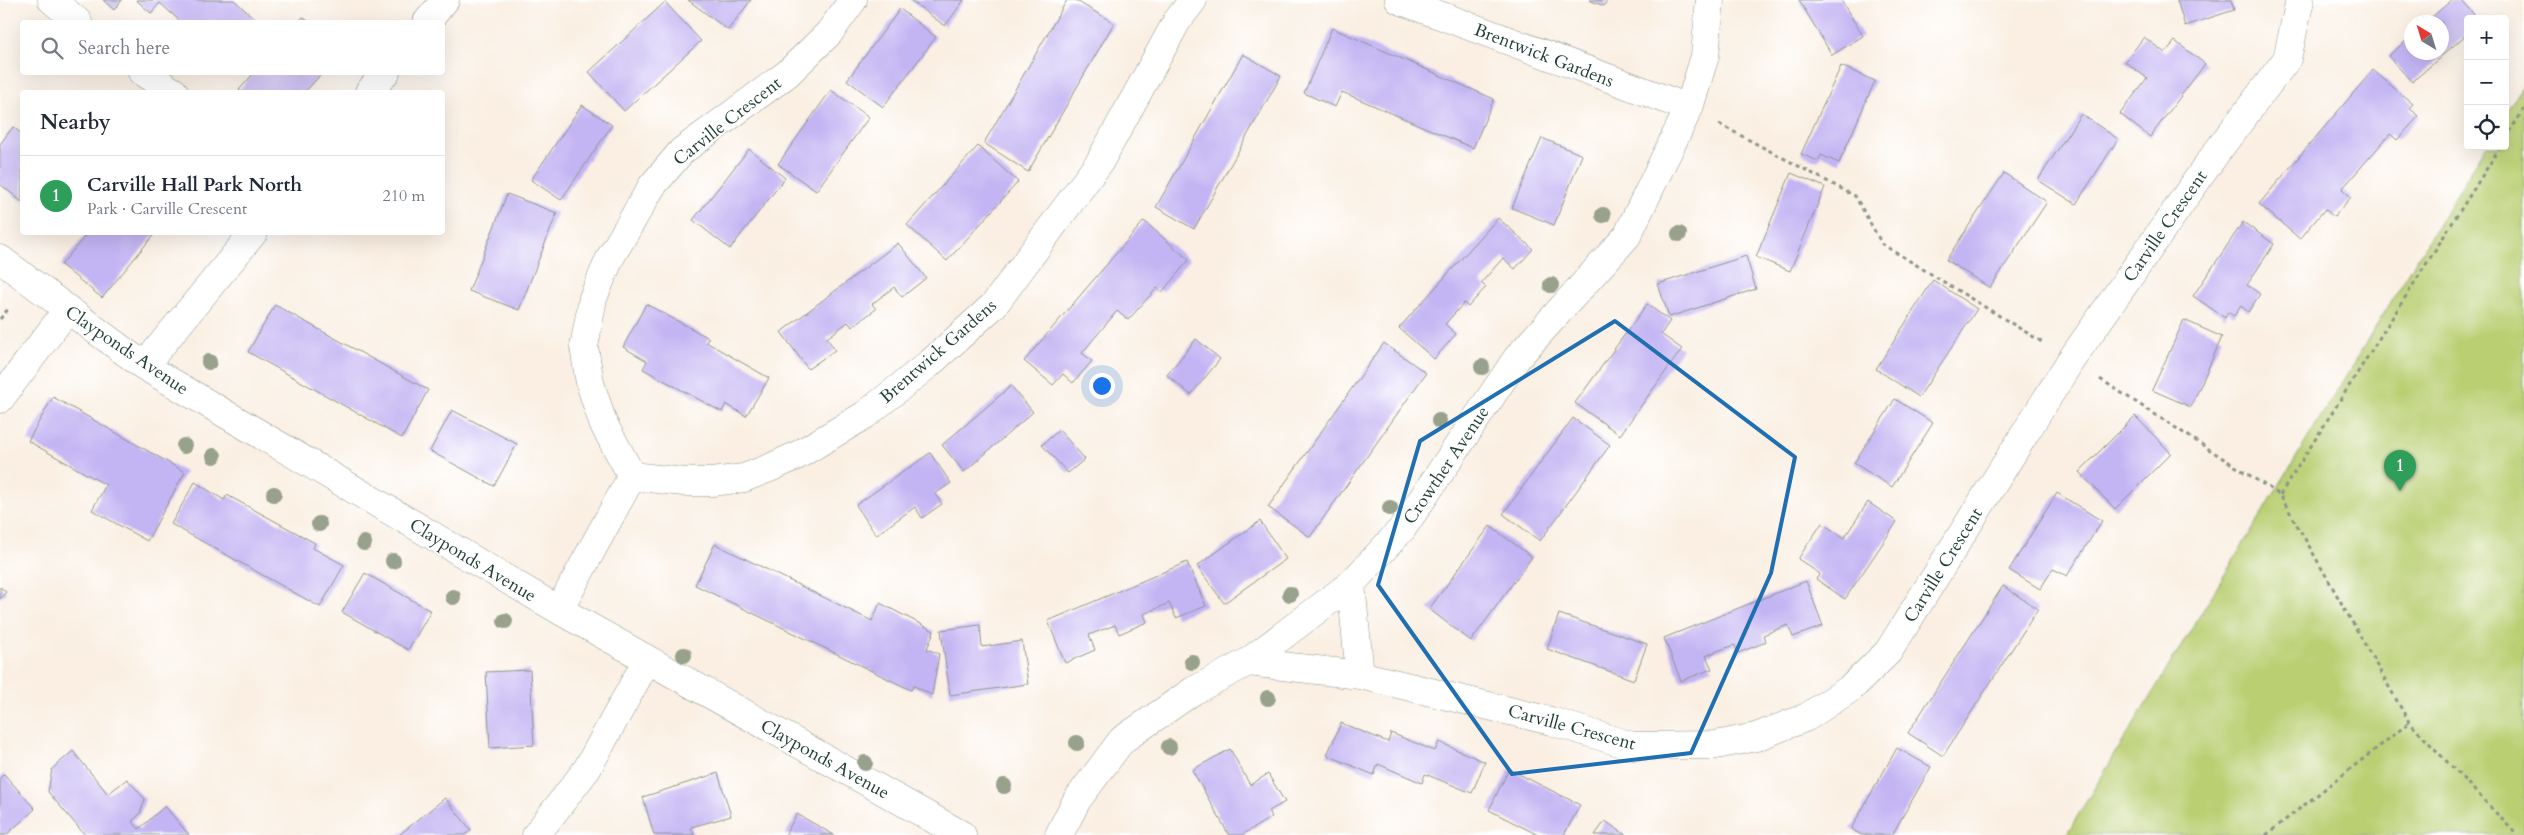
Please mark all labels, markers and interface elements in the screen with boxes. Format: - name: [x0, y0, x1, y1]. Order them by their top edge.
- north arrow: [2404, 15, 2449, 60]
- map controls: [2464, 15, 2509, 150]
- button: +: [2464, 15, 2509, 60]
- street label: Brentwick Gardens: [1470, 17, 1617, 94]
- search box: [20, 20, 445, 75]
- icon: search: [38, 34, 66, 62]
- text: Search here: [78, 35, 170, 61]
- button: −: [2464, 60, 2509, 105]
- street label: Carville Crescent: [668, 71, 787, 172]
- button: locate: [2464, 105, 2509, 150]
- text: Nearby: [40, 108, 111, 137]
- street label: Carville Crescent: [2118, 165, 2213, 287]
- text: Carville Hall Park North: [87, 172, 302, 198]
- text: 1: [52, 185, 60, 207]
- text: 210 m: [383, 185, 425, 207]
- text: Park · Carville Crescent: [87, 198, 247, 220]
- street label: Brentwick Gardens: [874, 294, 1002, 409]
- street label: Clayponds Avenue: [60, 300, 193, 401]
- your location: [1089, 373, 1115, 399]
- street label: Crowther Avenue: [1397, 401, 1495, 529]
- pin: 1: [2384, 450, 2416, 491]
- street label: Carville Crescent: [1898, 503, 1989, 628]
- street label: Clayponds Avenue: [405, 513, 541, 608]
- street label: Carville Crescent: [1505, 698, 1639, 757]
- street label: Clayponds Avenue: [756, 714, 894, 805]

